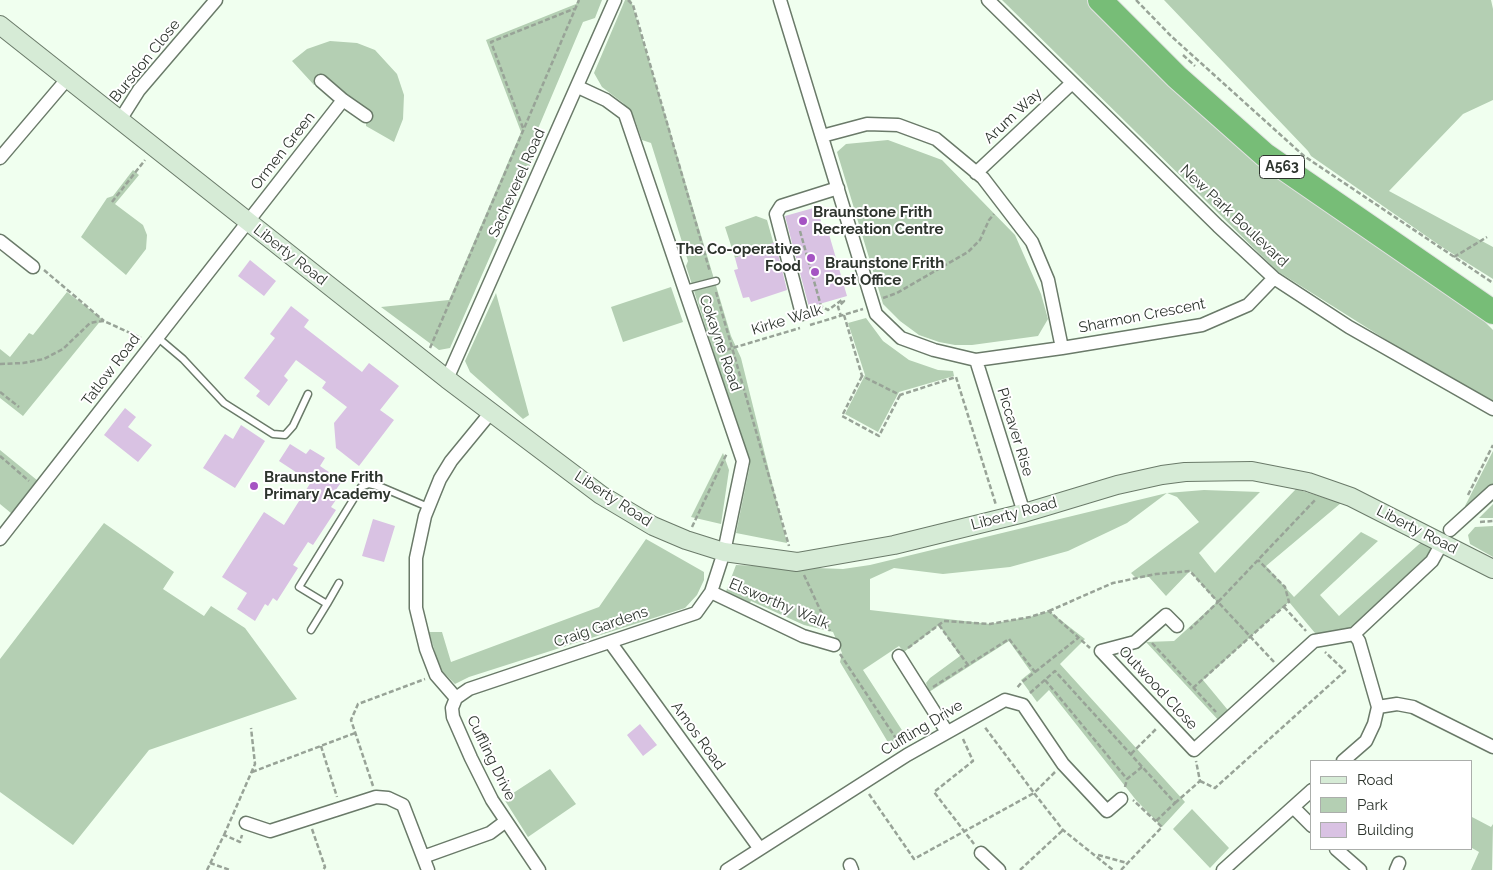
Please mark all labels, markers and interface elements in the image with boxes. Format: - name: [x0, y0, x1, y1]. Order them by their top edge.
- street label: Bursdon Close: [106, 16, 184, 106]
- street label: Arum Way: [980, 85, 1046, 147]
- street label: Ormen Green: [247, 109, 319, 193]
- street label: Sacheverel Road: [485, 126, 549, 240]
- road number: A563: [1260, 156, 1304, 178]
- street label: New Park Boulevard: [1176, 161, 1292, 271]
- place label: Braunstone Frith Recreation Centre: [813, 203, 943, 238]
- marker: Braunstone Frith Recreation Centre: [797, 215, 809, 227]
- street label: Liberty Road: [250, 221, 330, 289]
- place label: The Co-operative Food: [676, 240, 801, 275]
- marker: The Co-operative Food: [805, 252, 817, 264]
- place label: Braunstone Frith Post Office: [825, 254, 944, 289]
- marker: Braunstone Frith Post Office: [809, 266, 821, 278]
- street label: Cokayne Road: [695, 293, 745, 393]
- street label: Sharmon Crescent: [1077, 295, 1207, 337]
- street label: Kirke Walk: [749, 301, 825, 339]
- street label: Tatlow Road: [78, 330, 144, 410]
- street label: Piccaver Rise: [993, 386, 1037, 478]
- street label: Liberty Road: [571, 467, 655, 531]
- place label: Braunstone Frith Primary Academy: [264, 468, 391, 503]
- marker: Braunstone Frith Primary Academy: [248, 480, 260, 492]
- street label: Liberty Road: [969, 494, 1059, 534]
- street label: Liberty Road: [1374, 502, 1460, 558]
- street label: Elsworthy Walk: [726, 575, 832, 633]
- street label: Craig Gardens: [552, 603, 650, 651]
- street label: Outwood Close: [1115, 643, 1201, 733]
- street label: Cuffling Drive: [878, 697, 966, 759]
- street label: Amos Road: [667, 698, 729, 774]
- street label: Cuffling Drive: [463, 713, 519, 803]
- legend: [1310, 760, 1473, 850]
- text: Road: [1357, 771, 1393, 789]
- text: Park: [1357, 796, 1388, 814]
- text: Building: [1357, 821, 1414, 839]

